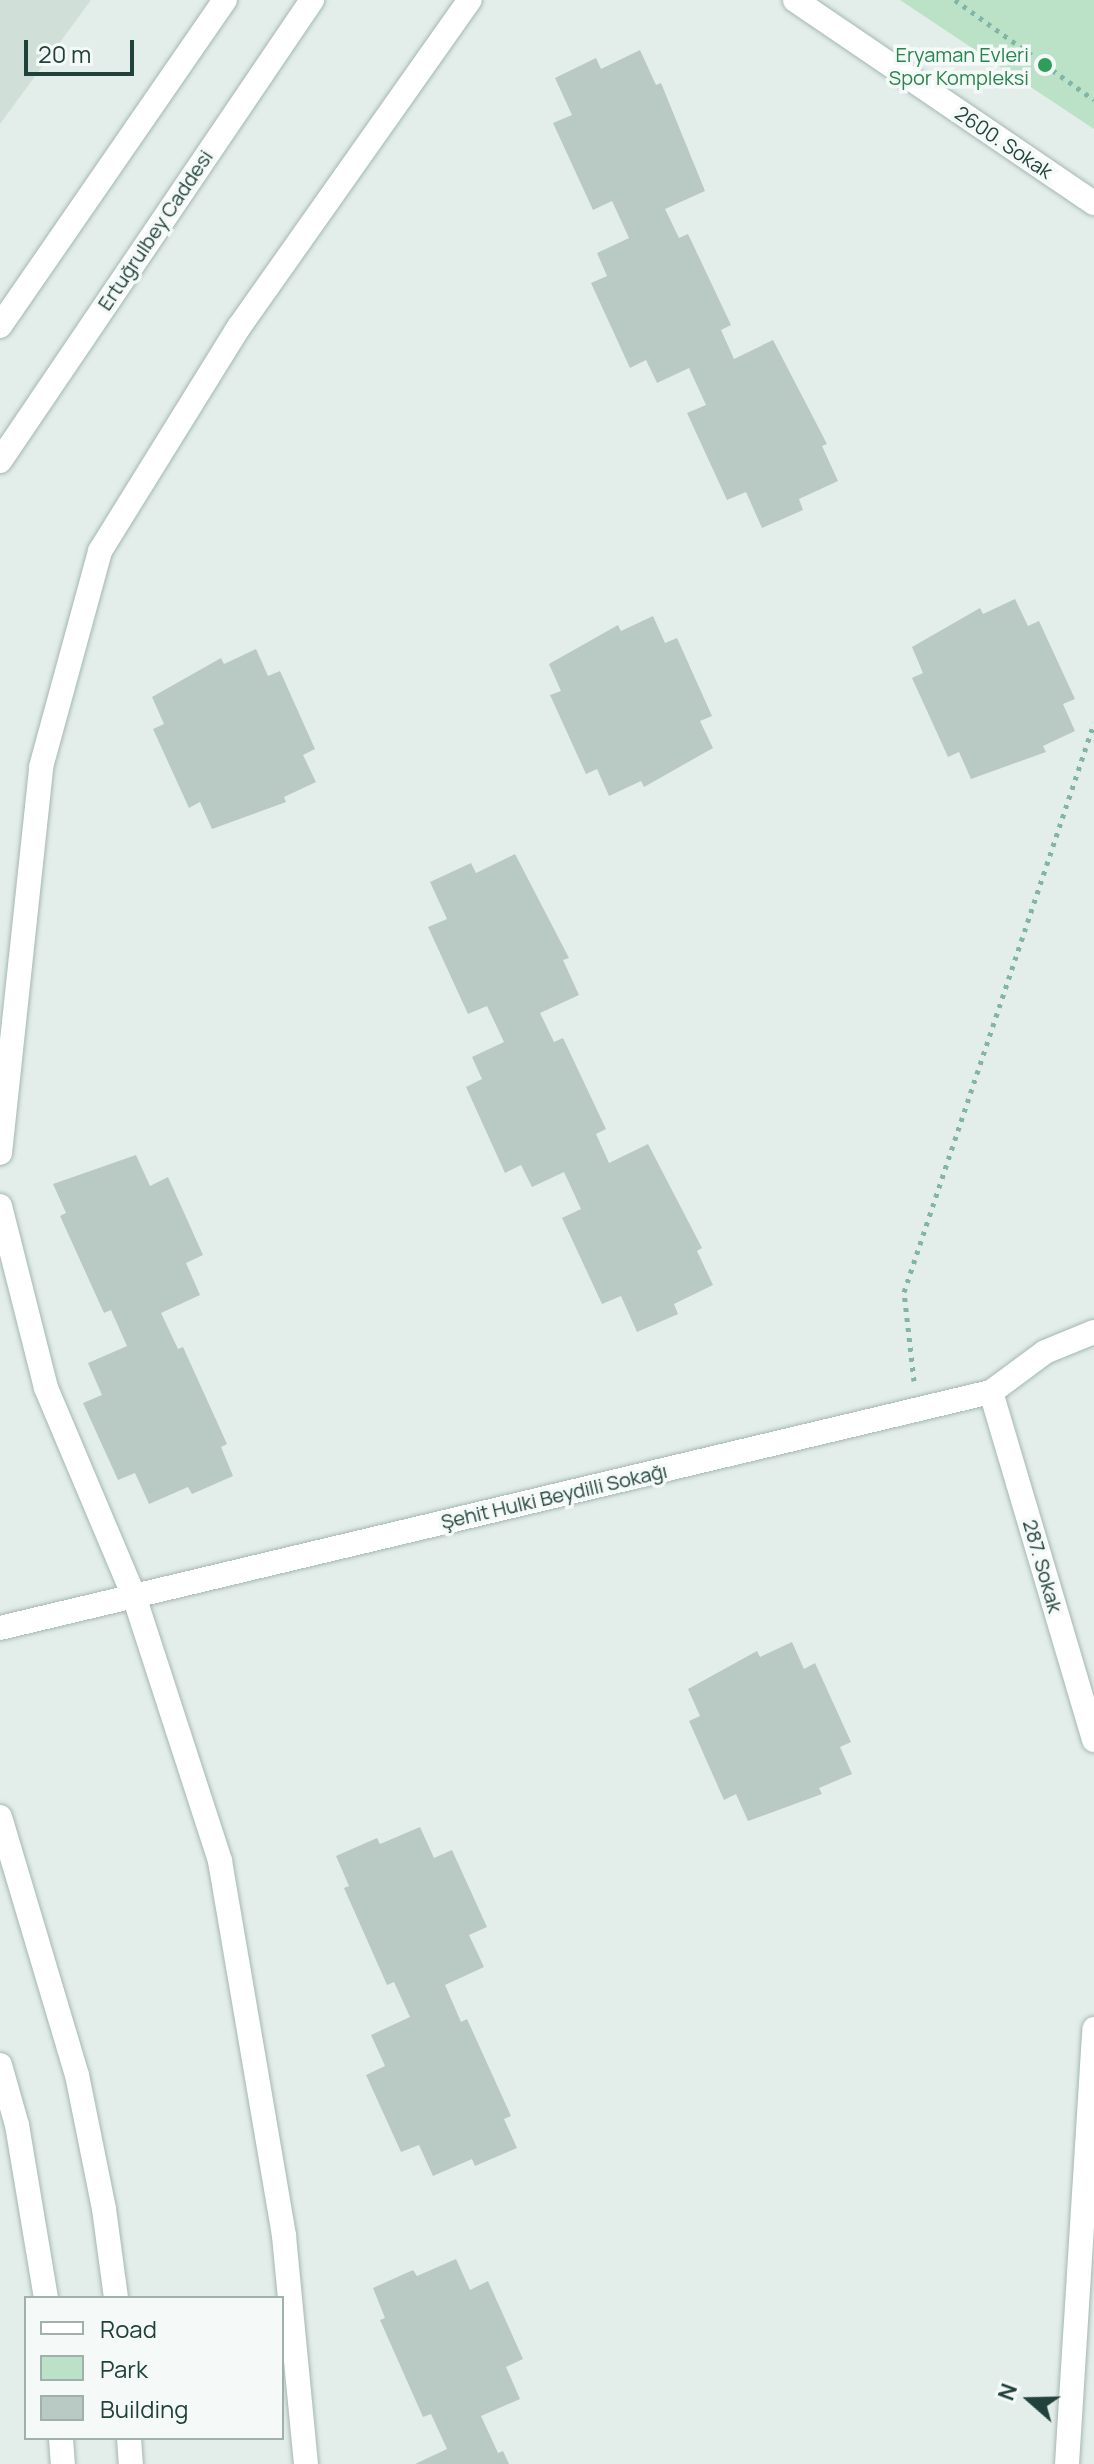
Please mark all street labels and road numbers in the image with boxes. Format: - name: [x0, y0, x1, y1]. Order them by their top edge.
- street label: 2600. Sokak: [951, 101, 1057, 183]
- street label: Ertuğrulbey Caddesi: [92, 145, 218, 315]
- street label: Şehit Hulki Beydilli Sokağı: [438, 1458, 670, 1534]
- street label: 287. Sokak: [1018, 1517, 1068, 1615]

